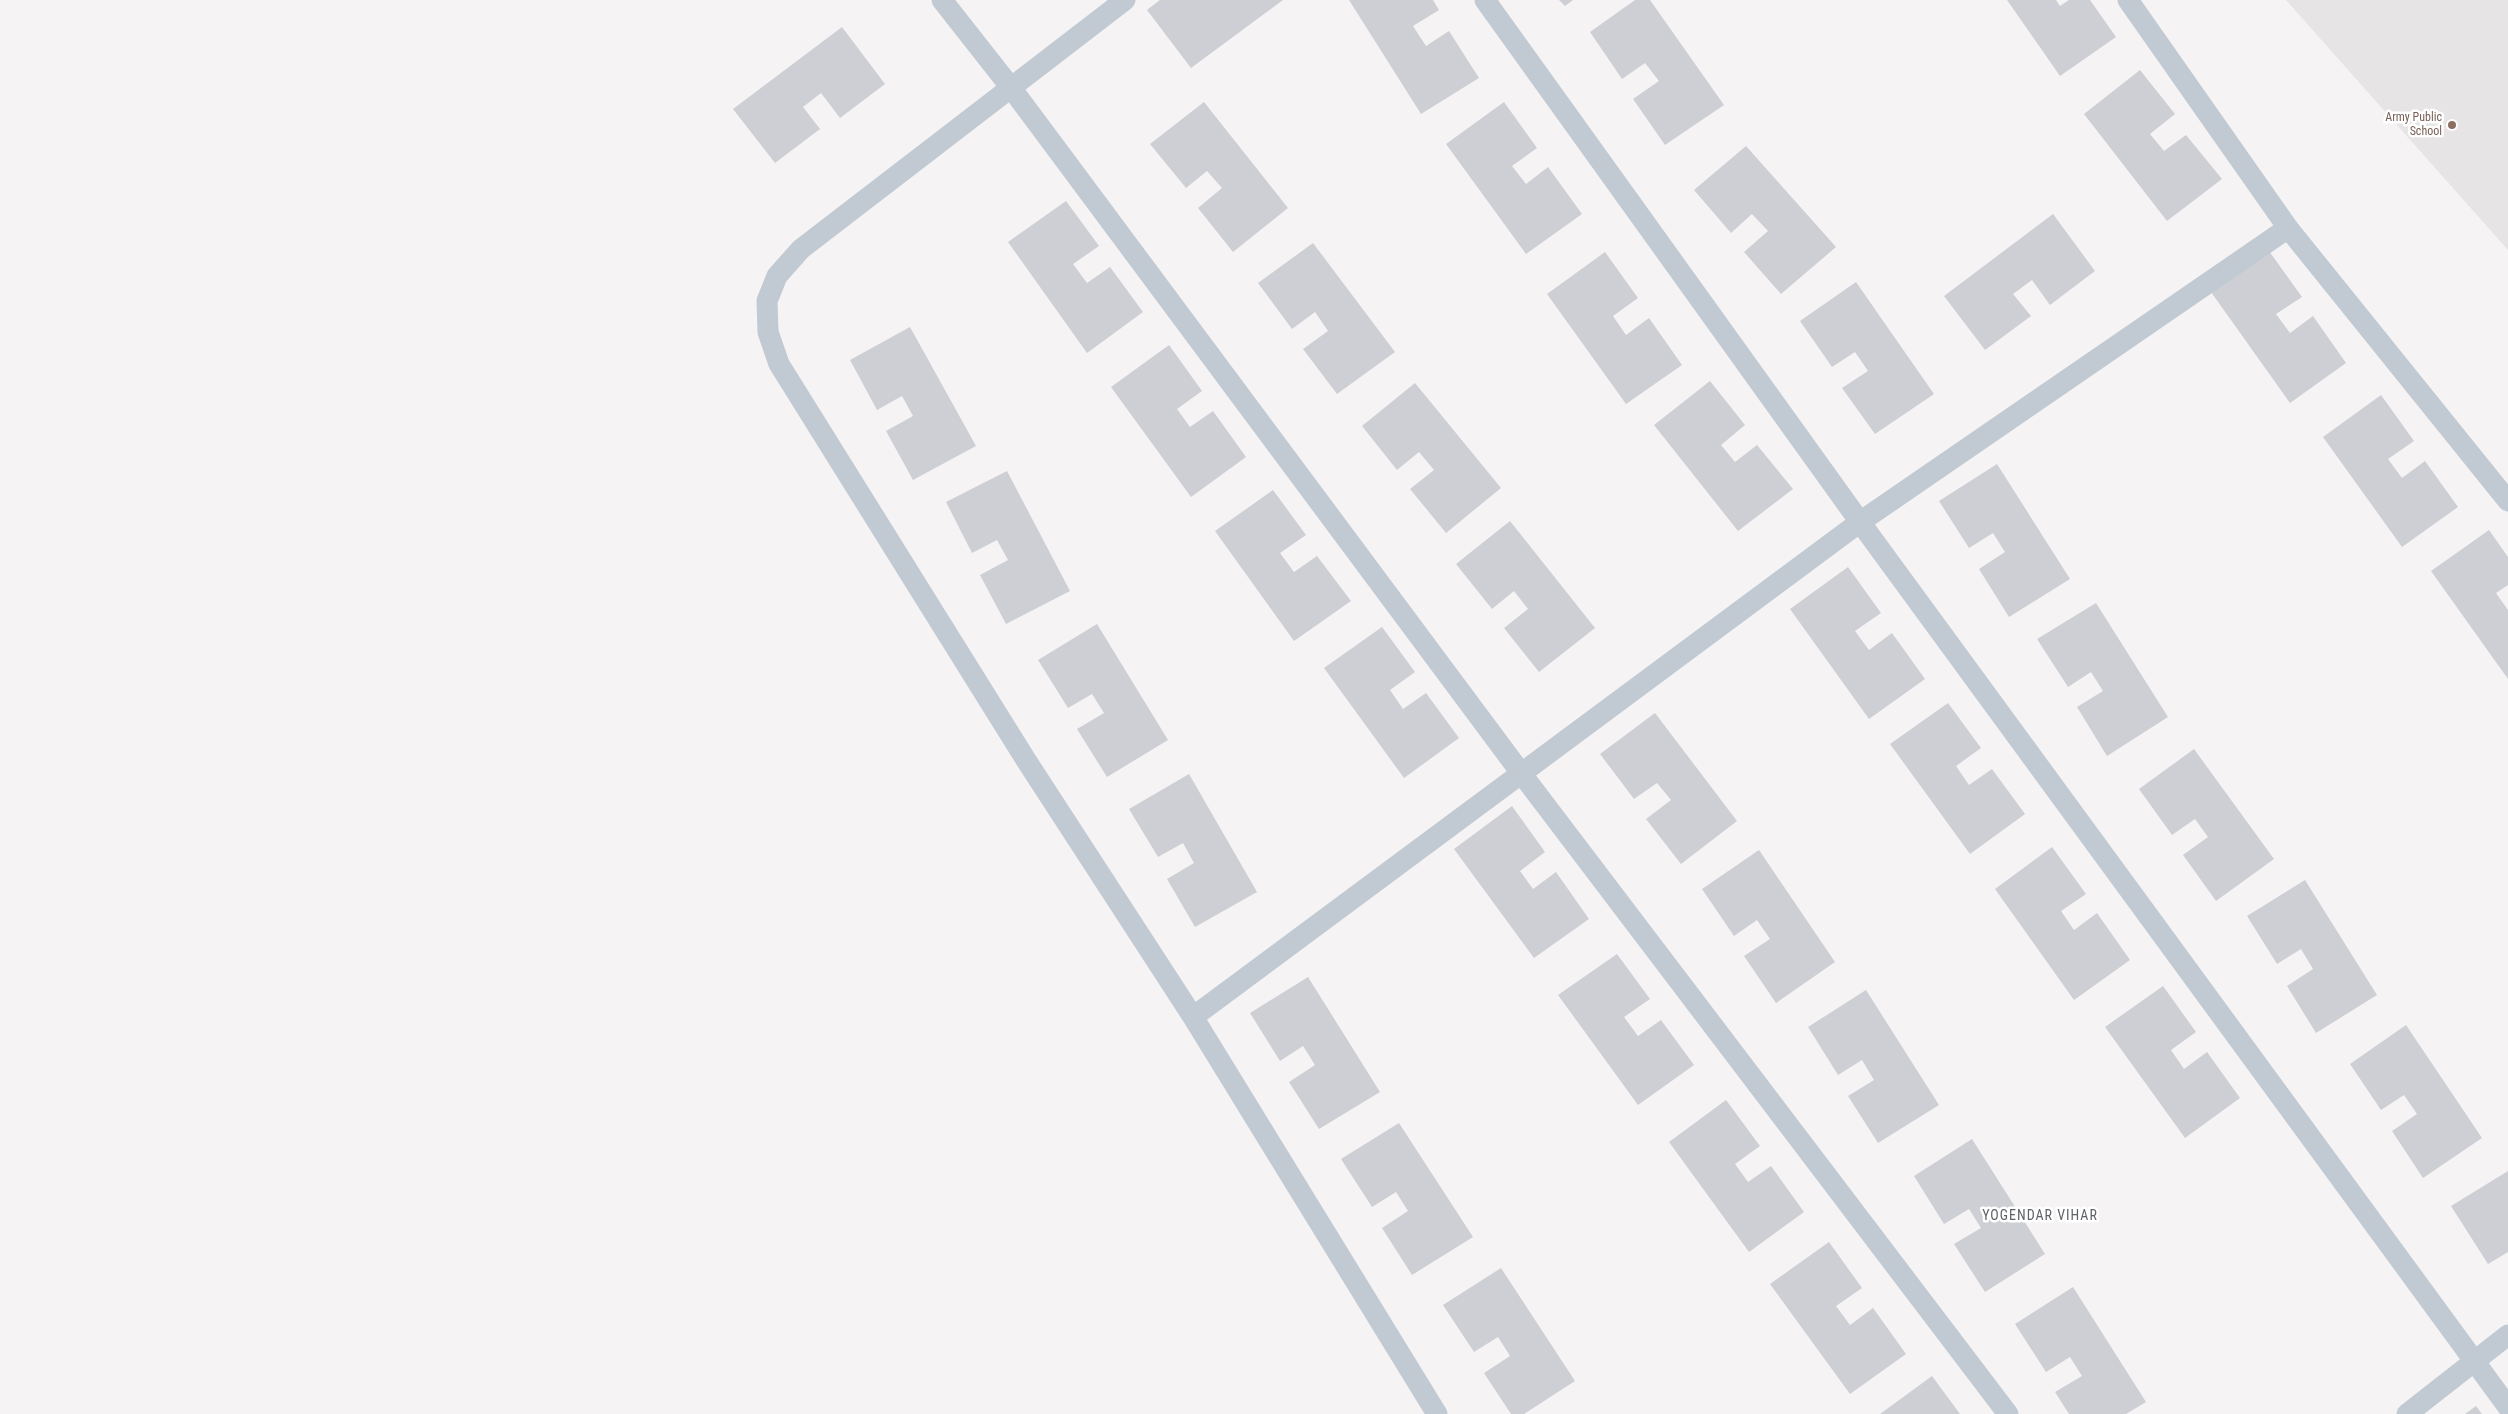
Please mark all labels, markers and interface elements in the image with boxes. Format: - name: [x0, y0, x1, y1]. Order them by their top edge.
- place label: Army Public School: [2385, 111, 2442, 139]
- marker: Army Public School: [2446, 119, 2458, 131]
- district label: YOGENDAR VIHAR: [1980, 1208, 2100, 1224]

